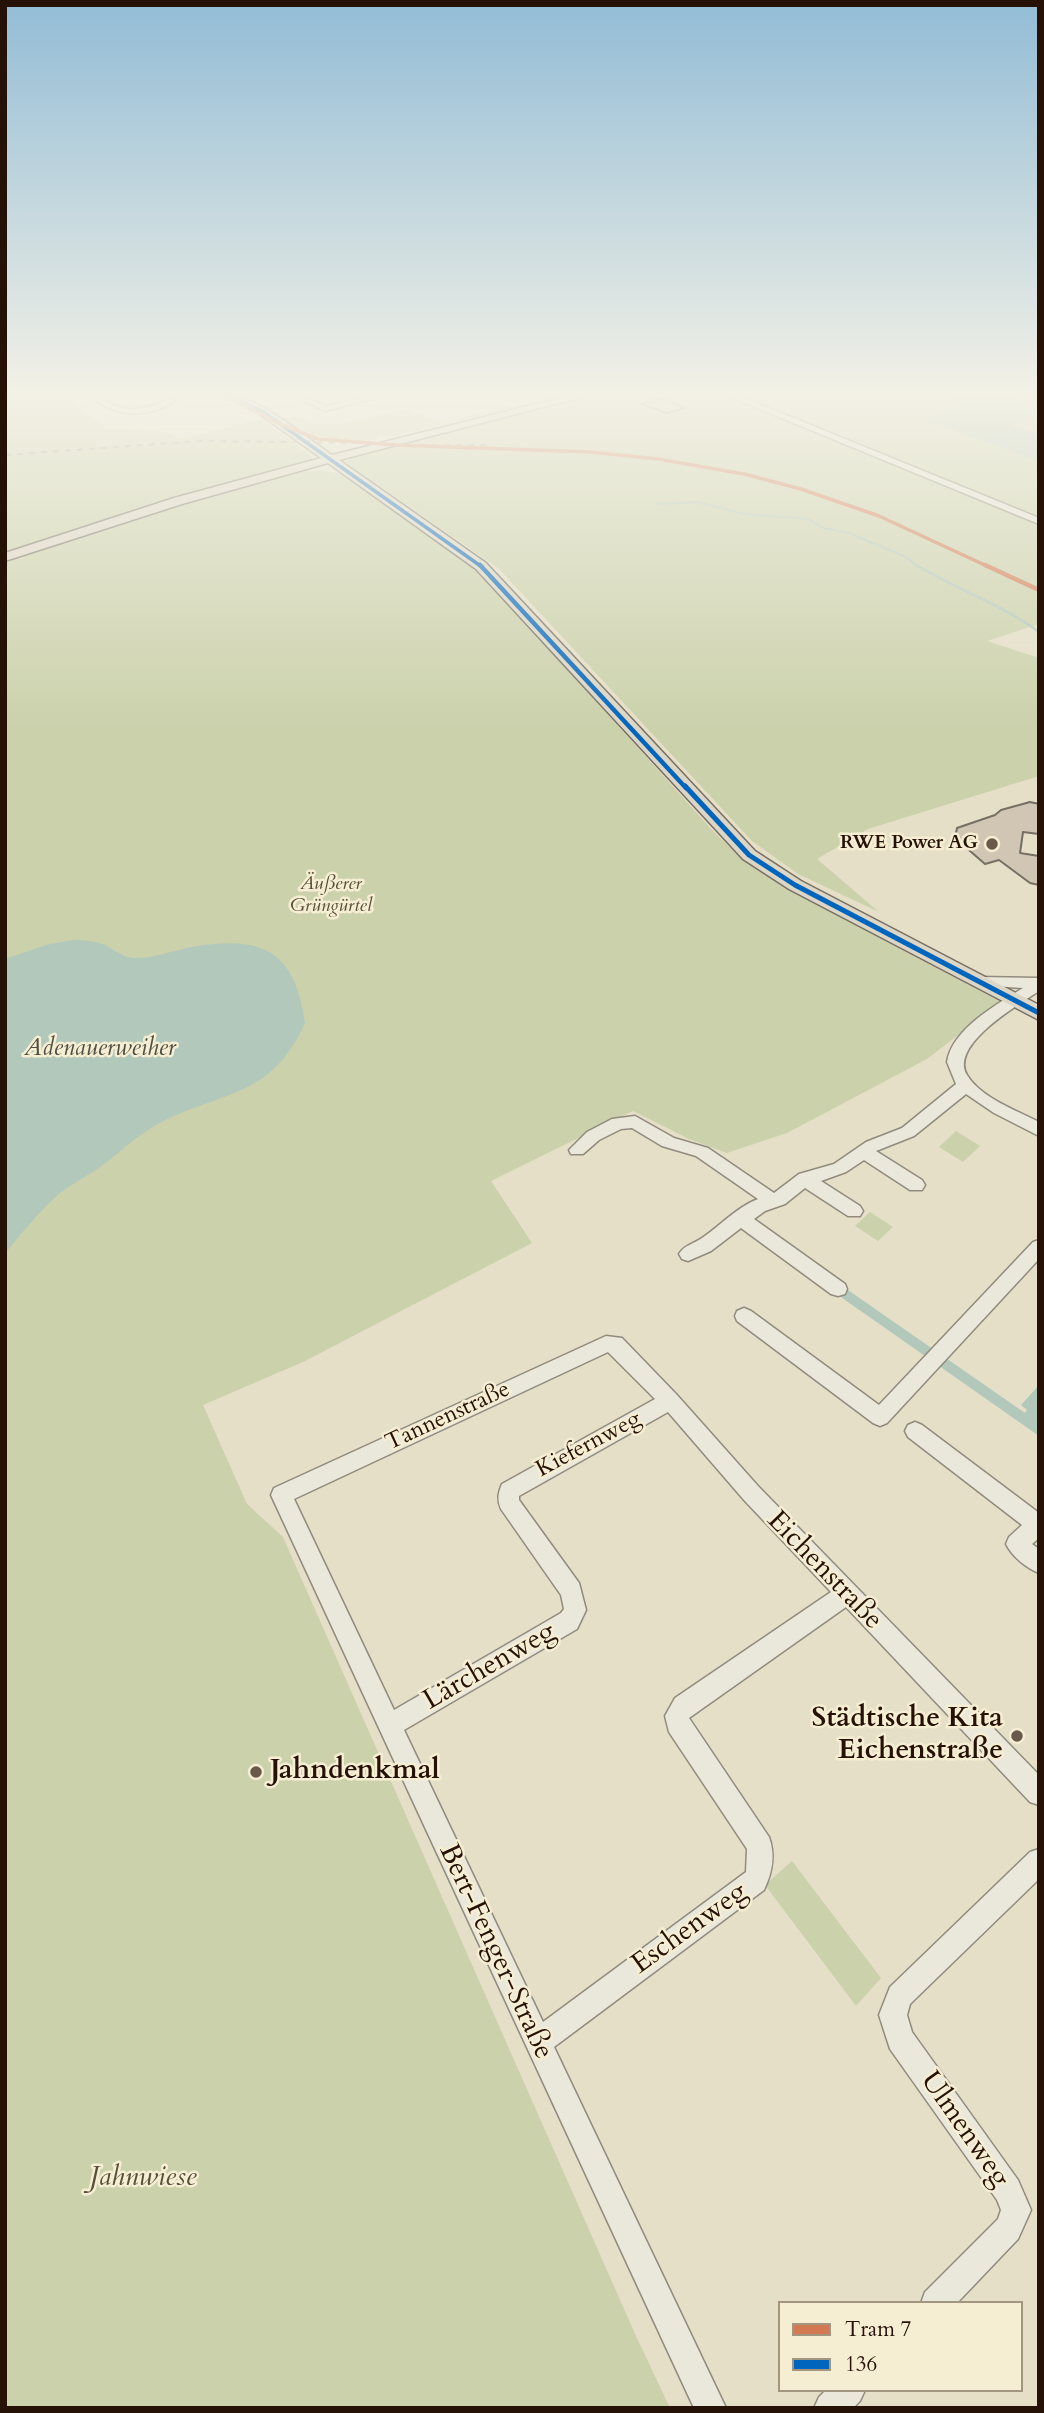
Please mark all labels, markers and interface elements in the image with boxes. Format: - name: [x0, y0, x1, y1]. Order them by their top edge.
- place label: RWE Power AG: [840, 833, 978, 855]
- marker: RWE Power AG: [984, 836, 1000, 852]
- park label: Äußerer Grüngürtel: [290, 874, 372, 918]
- water label: Adenauerweiher: [24, 1035, 176, 1063]
- street label: Tannenstraße: [381, 1376, 515, 1458]
- street label: Kiefernweg: [532, 1406, 646, 1484]
- street label: Eichenstraße: [759, 1505, 889, 1637]
- street label: Lärchenweg: [418, 1616, 562, 1718]
- place label: Städtische Kita Eichenstraße: [812, 1703, 1003, 1769]
- marker: Städtische Kita Eichenstraße: [1009, 1728, 1025, 1744]
- place label: Jahndenkmal: [270, 1755, 440, 1789]
- marker: Jahndenkmal: [248, 1764, 264, 1780]
- street label: Bert-Fenger-Straße: [430, 1839, 560, 2065]
- street label: Eschenweg: [626, 1876, 754, 1982]
- street label: Ulmenweg: [912, 2066, 1016, 2194]
- park label: Jahnwiese: [90, 2162, 196, 2196]
- legend: [778, 2301, 1023, 2392]
- text: Tram 7: [845, 2315, 911, 2344]
- text: 136: [845, 2350, 877, 2379]

